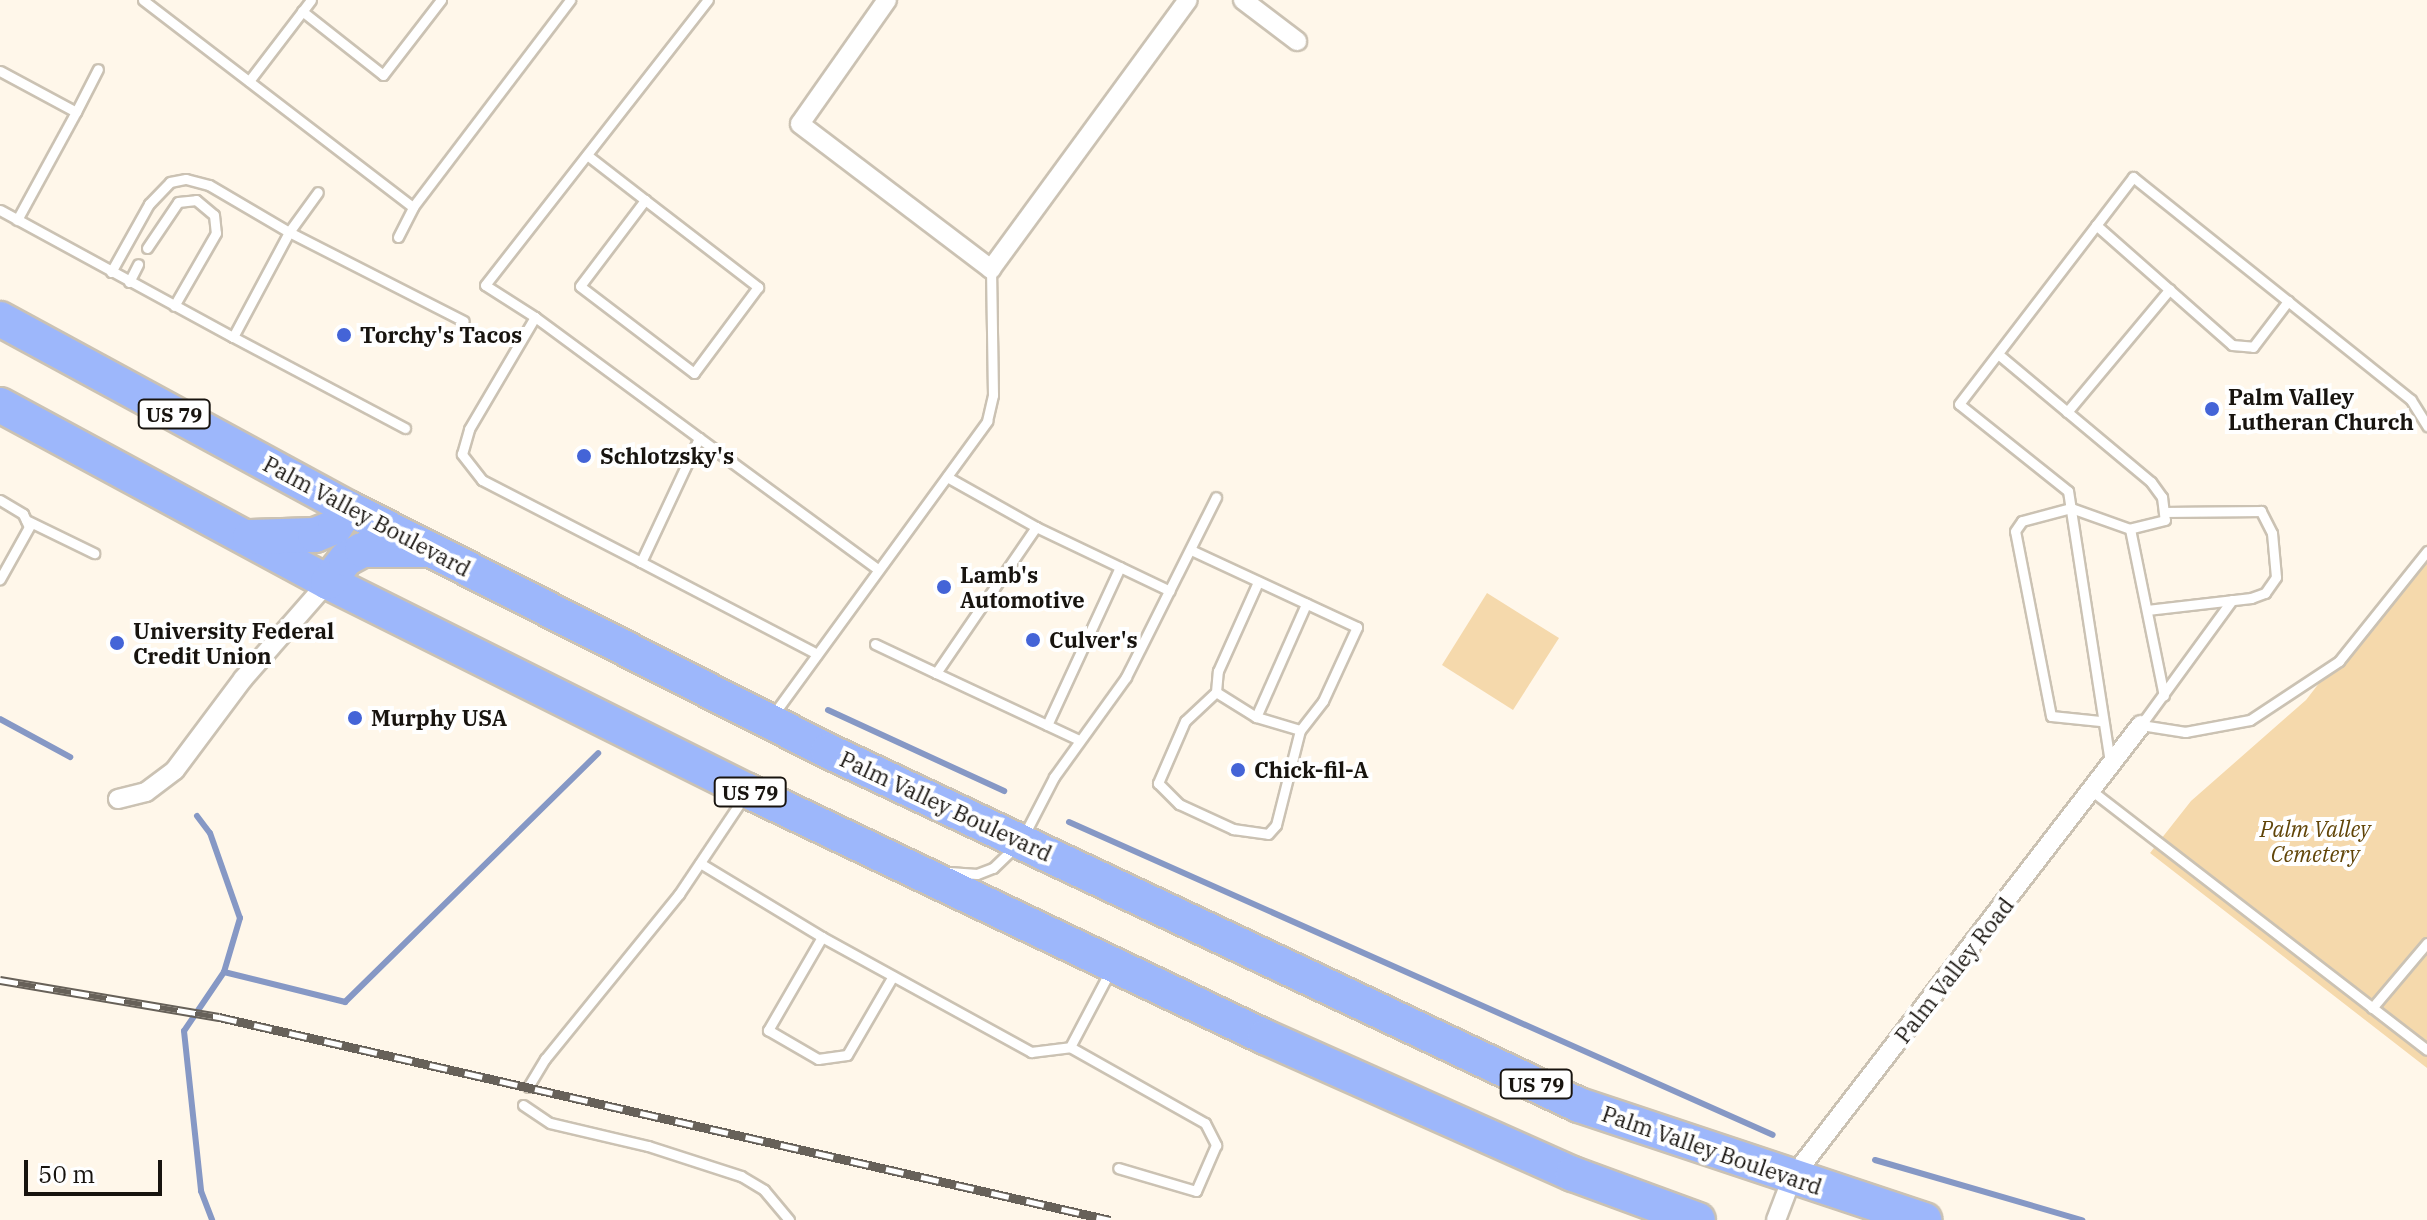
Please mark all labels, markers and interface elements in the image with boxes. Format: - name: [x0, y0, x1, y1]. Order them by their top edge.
- place label: Torchy's Tacos: [360, 322, 522, 348]
- marker: Torchy's Tacos: [335, 326, 353, 344]
- place label: Palm Valley Lutheran Church: [2228, 383, 2414, 434]
- road number: US 79: [136, 398, 212, 430]
- marker: Palm Valley Lutheran Church: [2203, 400, 2221, 418]
- place label: Schlotzsky's: [600, 443, 734, 469]
- marker: Schlotzsky's: [575, 447, 593, 465]
- street label: Palm Valley Boulevard: [259, 450, 475, 582]
- place label: Lamb's Automotive: [960, 561, 1085, 612]
- marker: Lamb's Automotive: [935, 578, 953, 596]
- place label: University Federal Credit Union: [133, 617, 334, 668]
- place label: Culver's: [1049, 627, 1138, 653]
- marker: Culver's: [1024, 631, 1042, 649]
- marker: University Federal Credit Union: [108, 634, 126, 652]
- place label: Murphy USA: [371, 705, 507, 731]
- marker: Murphy USA: [346, 709, 364, 727]
- street label: Palm Valley Boulevard: [836, 745, 1056, 867]
- place label: Chick-fil-A: [1254, 757, 1369, 783]
- marker: Chick-fil-A: [1229, 761, 1247, 779]
- road number: US 79: [712, 776, 788, 808]
- park label: Palm Valley Cemetery: [2260, 815, 2370, 866]
- street label: Palm Valley Road: [1889, 892, 2019, 1048]
- road number: US 79: [1498, 1068, 1574, 1100]
- street label: Palm Valley Boulevard: [1599, 1100, 1825, 1200]
- scale bar: [28, 1144, 166, 1194]
- text: 50 m: [38, 1158, 95, 1190]

